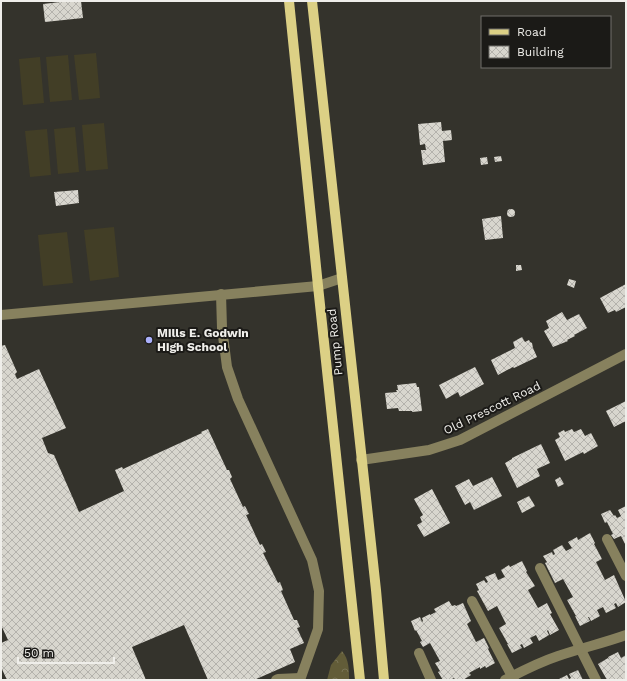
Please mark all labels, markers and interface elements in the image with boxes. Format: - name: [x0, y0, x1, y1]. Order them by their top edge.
- legend: [481, 16, 611, 68]
- text: Road: [517, 25, 546, 39]
- text: Building: [517, 45, 564, 59]
- street label: Pump Road: [325, 308, 345, 376]
- place label: Mills E. Godwin High School: [157, 326, 249, 354]
- marker: Mills E. Godwin High School: [144, 335, 154, 345]
- street label: Old Prescott Road: [441, 378, 543, 438]
- scale bar: [18, 639, 114, 665]
- text: 50 m: [24, 646, 54, 660]

